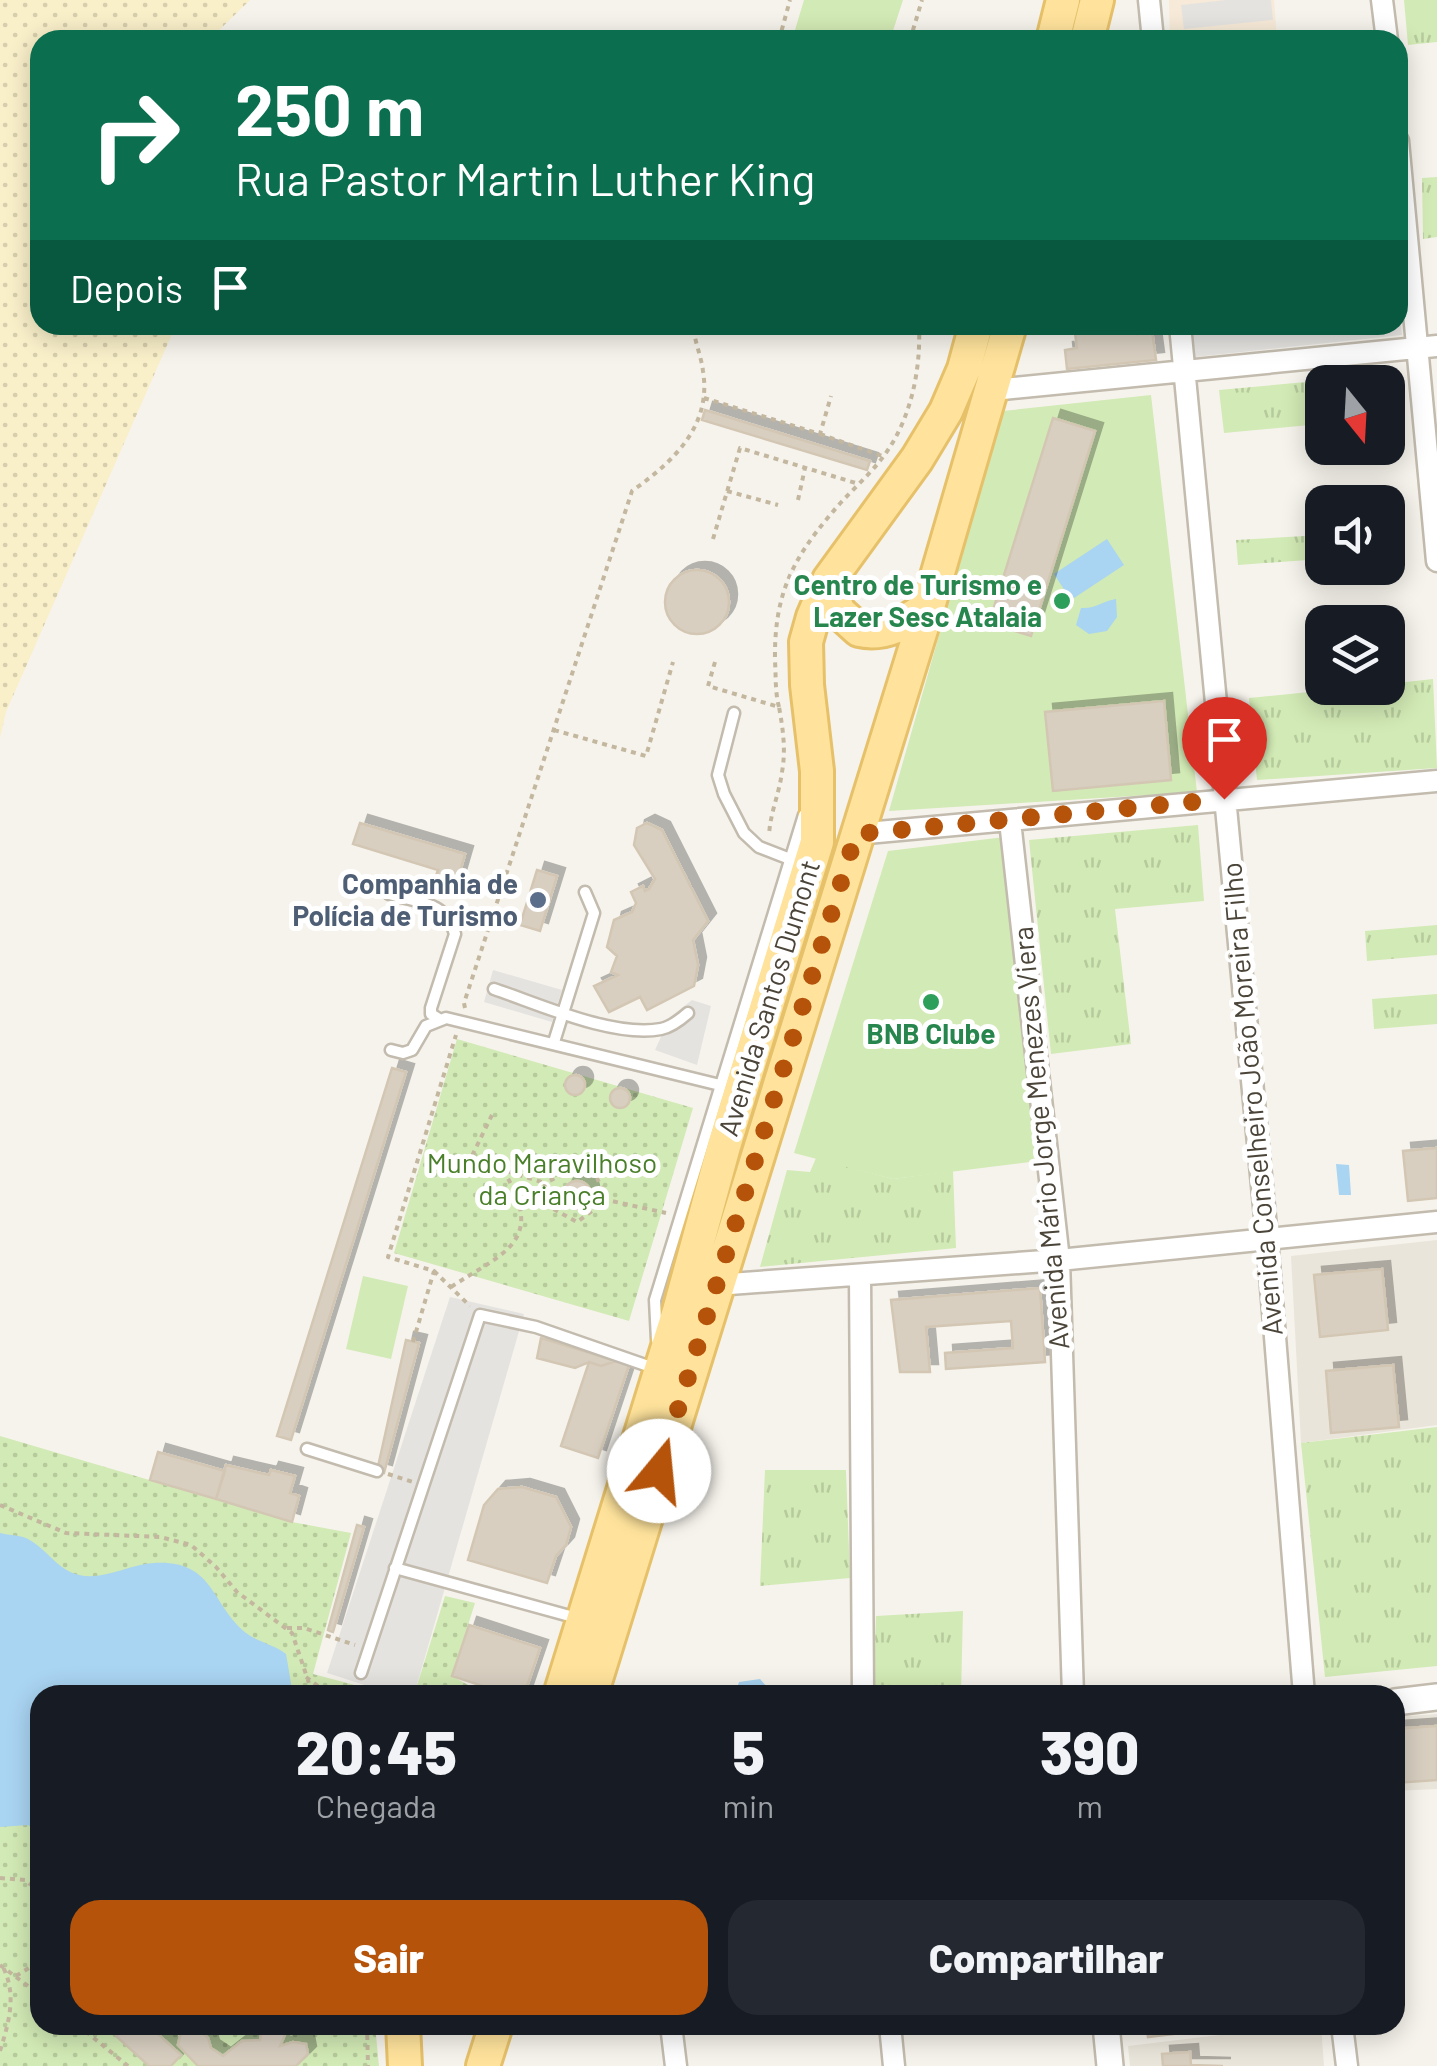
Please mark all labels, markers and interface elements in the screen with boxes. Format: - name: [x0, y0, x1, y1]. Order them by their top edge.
- text: 250 m: [235, 66, 424, 150]
- icon: right: [70, 70, 200, 200]
- text: Rua Pastor Martin Luther King: [235, 151, 815, 205]
- icon: arrive: [203, 260, 258, 315]
- text: Depois: [70, 265, 183, 311]
- north arrow: [1305, 365, 1405, 465]
- map controls: [1305, 365, 1405, 705]
- button: sound: [1305, 485, 1405, 585]
- place label: Centro de Turismo e Lazer Sesc Atalaia: [793, 567, 1042, 633]
- marker: Centro de Turismo e Lazer Sesc Atalaia: [1051, 590, 1073, 612]
- button: layers: [1305, 605, 1405, 705]
- pin: [1182, 697, 1267, 800]
- icon: arrive: [1197, 712, 1252, 767]
- street label: Avenida Santos Dumont: [710, 856, 826, 1140]
- street label: Avenida Conselheiro João Moreira Filho: [1213, 861, 1289, 1337]
- place label: Companhia de Polícia de Turismo: [293, 866, 518, 932]
- marker: Companhia de Polícia de Turismo: [527, 889, 549, 911]
- street label: Avenida Mário Jorge Menezes Viera: [1005, 925, 1075, 1351]
- marker: BNB Clube: [920, 991, 942, 1013]
- place label: BNB Clube: [867, 1016, 995, 1050]
- park label: Mundo Maravilhoso da Criança: [427, 1145, 657, 1211]
- position arrow: [607, 1419, 711, 1523]
- text: 20:45: [296, 1715, 457, 1787]
- text: 5: [732, 1715, 765, 1787]
- text: 390: [1040, 1715, 1139, 1787]
- text: Chegada: [316, 1786, 437, 1824]
- text: min: [722, 1786, 774, 1824]
- text: m: [1076, 1786, 1103, 1824]
- button: Sair: [70, 1900, 708, 2015]
- button: Compartilhar: [728, 1900, 1365, 2015]

